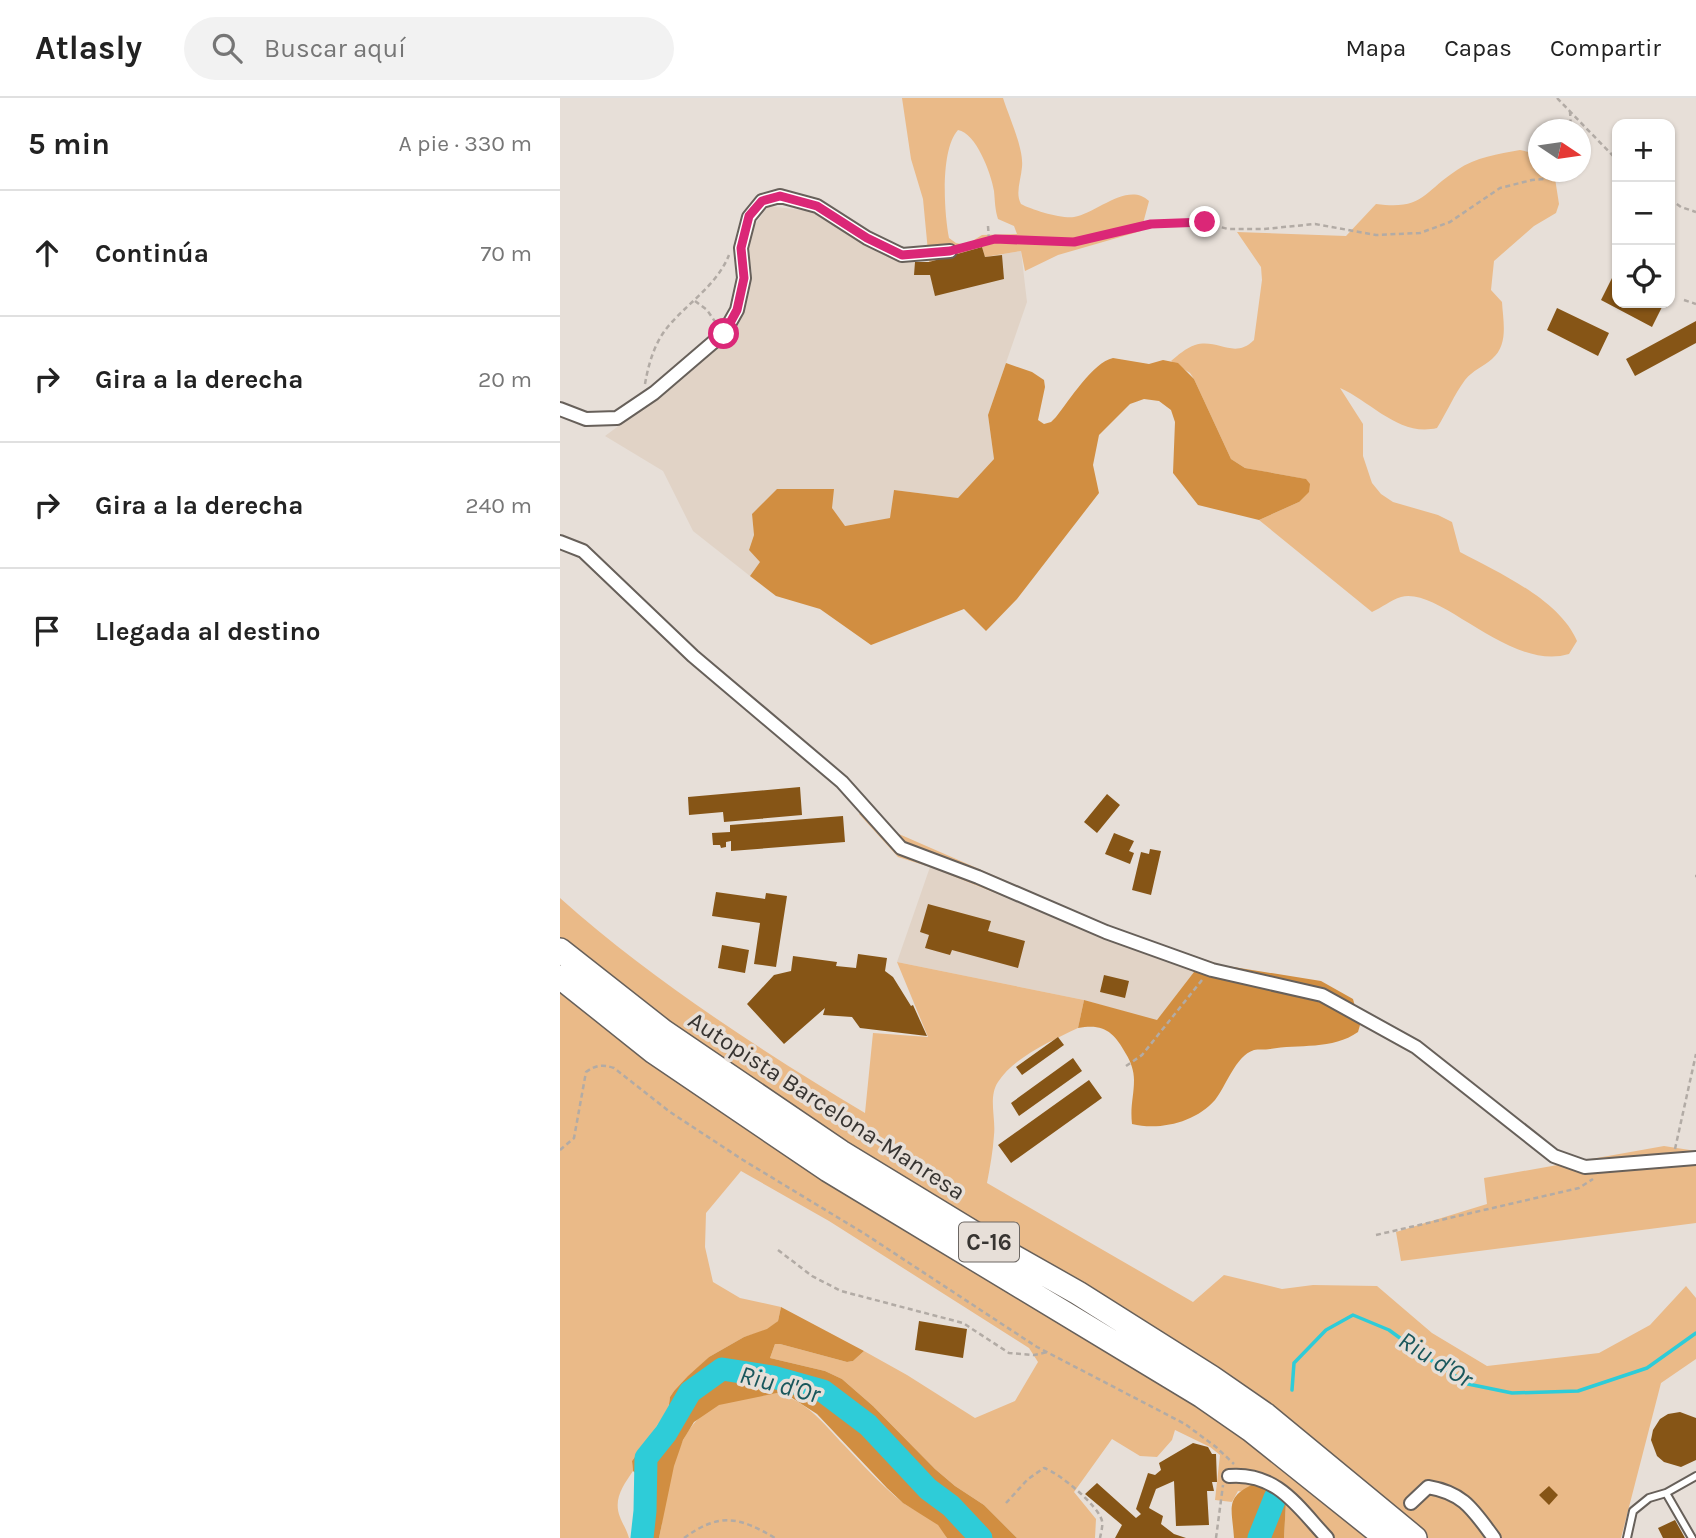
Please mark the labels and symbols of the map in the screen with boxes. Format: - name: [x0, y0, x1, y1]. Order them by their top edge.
- north arrow: [1528, 119, 1591, 182]
- route end: [1189, 206, 1220, 237]
- route start: [708, 318, 739, 349]
- street label: Autopista Barcelona-Manresa: [683, 1006, 971, 1206]
- road number: C-16: [959, 1222, 1019, 1261]
- water label: Riu d'Or: [1393, 1325, 1480, 1395]
- water label: Riu d'Or: [736, 1359, 825, 1410]

